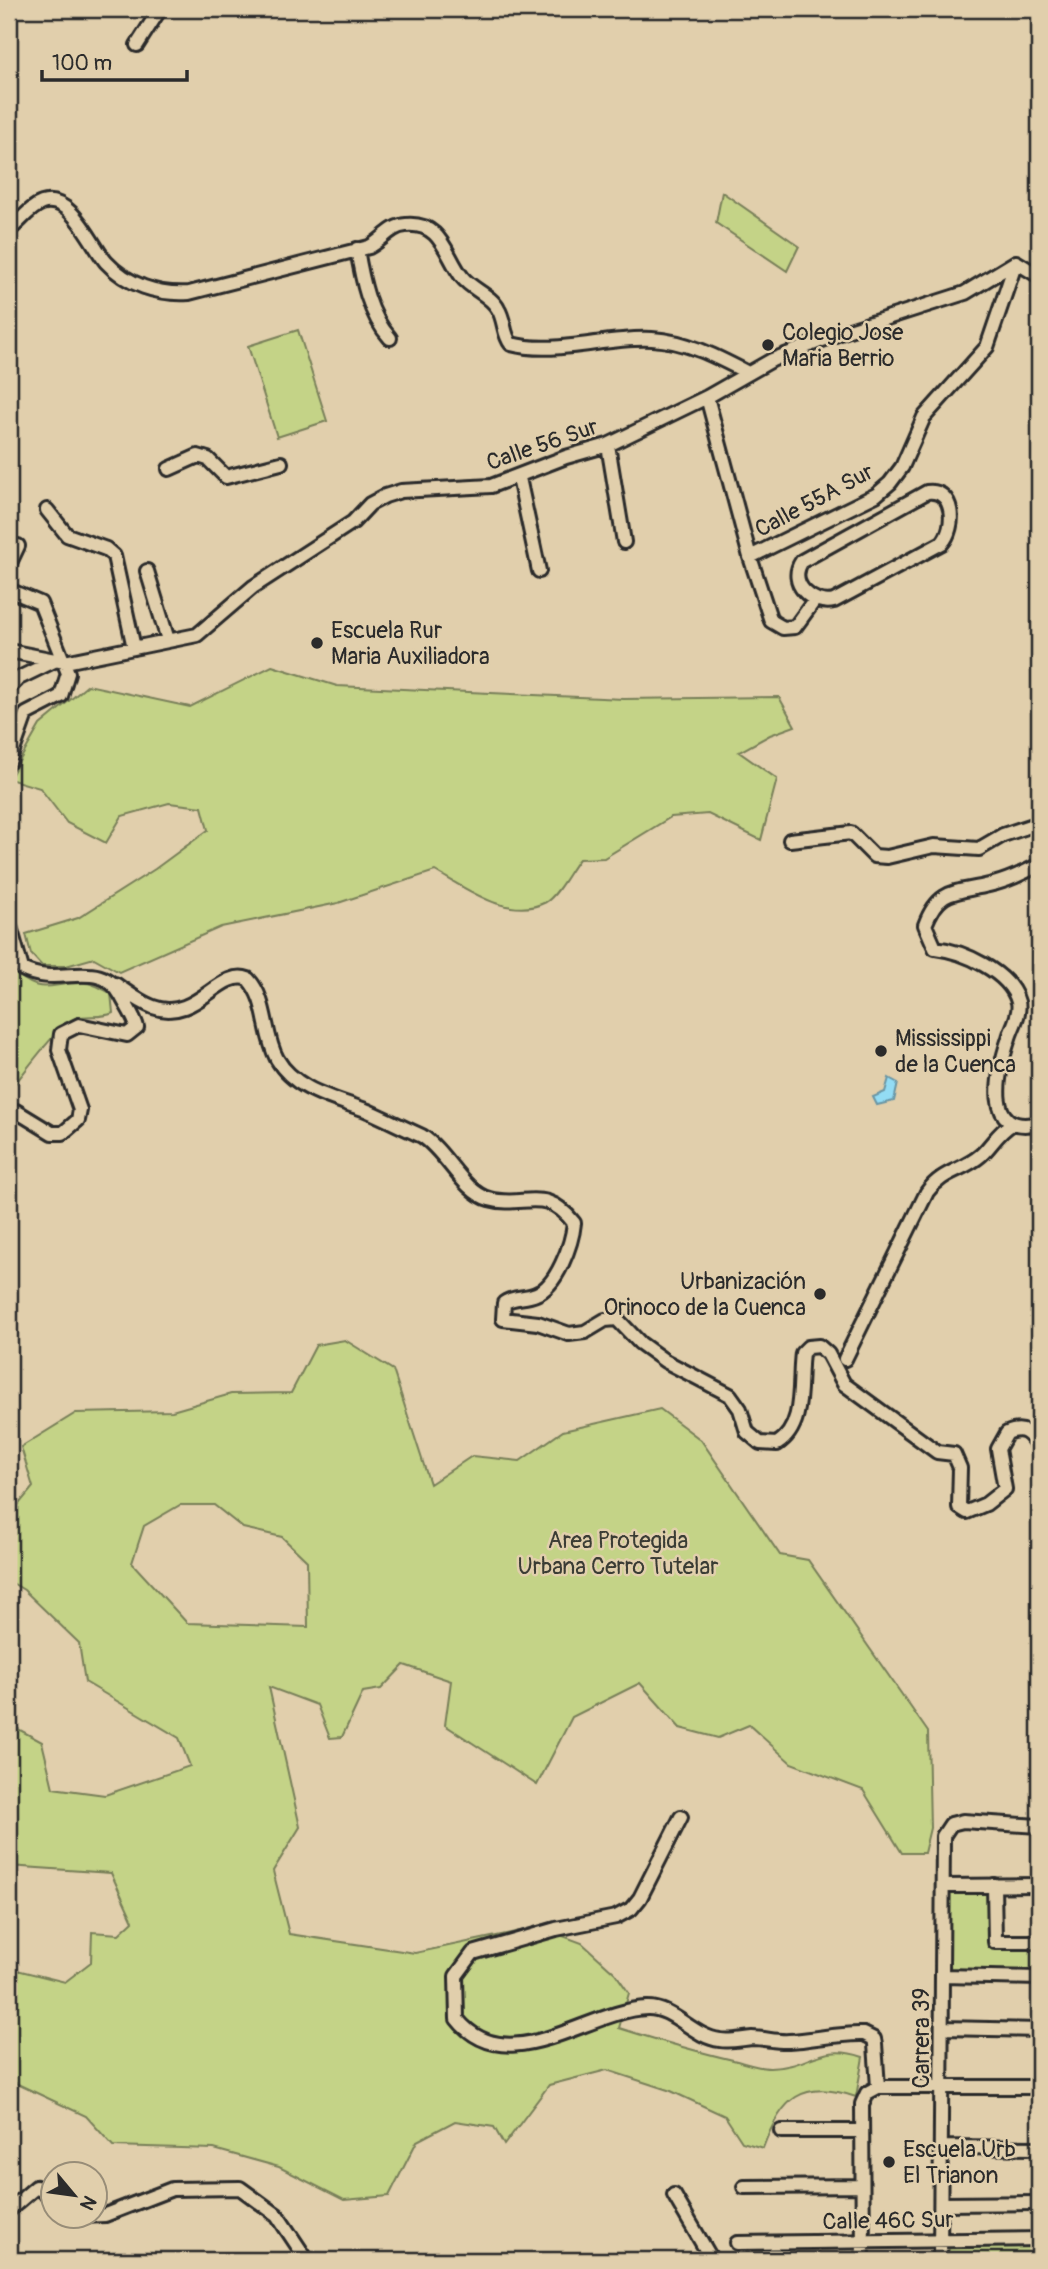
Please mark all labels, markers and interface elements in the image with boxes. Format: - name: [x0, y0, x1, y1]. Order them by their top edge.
- scale bar: [42, 38, 187, 82]
- text: 100 m: [52, 50, 112, 77]
- place label: Colegio Jose Maria Berrio: [782, 318, 904, 373]
- marker: Colegio Jose Maria Berrio: [760, 337, 776, 353]
- street label: Calle 56 Sur: [483, 412, 602, 477]
- street label: Calle 55A Sur: [750, 457, 879, 544]
- place label: Escuela Rur Maria Auxiliadora: [331, 616, 490, 671]
- marker: Escuela Rur Maria Auxiliadora: [309, 635, 325, 651]
- place label: Mississippi de la Cuenca: [895, 1024, 1016, 1079]
- marker: Mississippi de la Cuenca: [873, 1043, 889, 1059]
- place label: Urbanización Orinoco de la Cuenca: [603, 1267, 806, 1322]
- marker: Urbanización Orinoco de la Cuenca: [812, 1286, 828, 1302]
- park label: Area Protegida Urbana Cerro Tutelar: [518, 1526, 718, 1581]
- street label: Carrera 39: [907, 1988, 936, 2088]
- place label: Escuela Urb El Trianon: [903, 2135, 1016, 2190]
- marker: Escuela Urb El Trianon: [881, 2154, 897, 2170]
- north arrow: [38, 2160, 108, 2230]
- text: N: [74, 2191, 102, 2214]
- street label: Calle 46C Sur: [822, 2205, 954, 2236]

